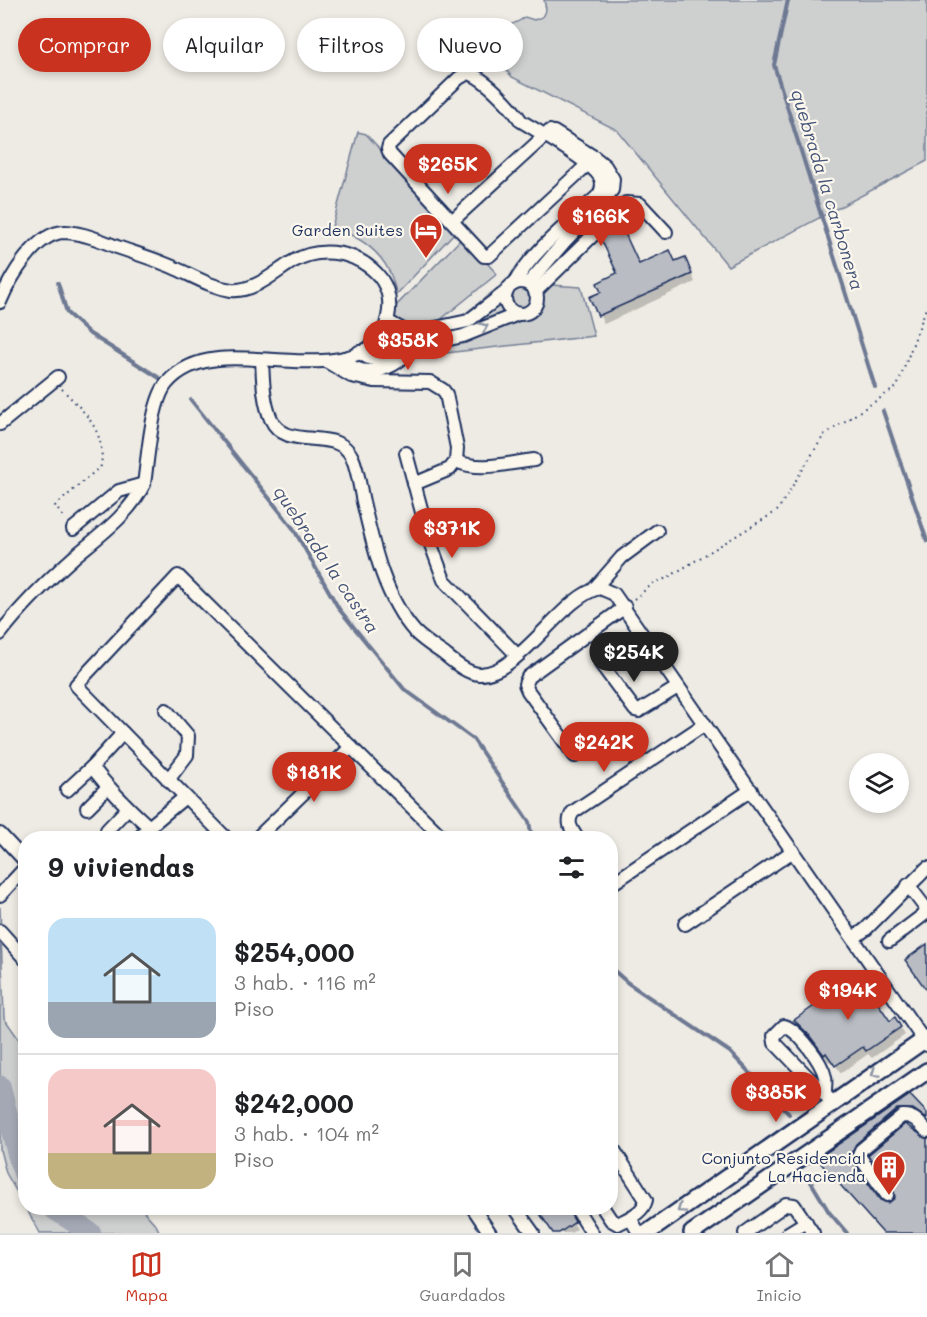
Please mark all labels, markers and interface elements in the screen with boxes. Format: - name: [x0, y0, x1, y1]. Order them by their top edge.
- chip: Comprar: [18, 18, 151, 72]
- chip: Alquilar: [163, 18, 285, 72]
- chip: Filtros: [297, 18, 405, 72]
- chip: Nuevo: [417, 18, 523, 72]
- water label: quebrada la carbonera: [786, 87, 870, 293]
- pin: $265K: [406, 144, 490, 195]
- text: $265K: [418, 150, 478, 176]
- pin: $166K: [559, 196, 643, 247]
- text: $166K: [572, 202, 630, 228]
- hotel icon: Garden Suites: [408, 212, 444, 259]
- place label: Garden Suites: [292, 219, 403, 240]
- pin: $358K: [366, 320, 450, 371]
- one-way arrow: [478, 322, 489, 334]
- text: $358K: [377, 326, 439, 352]
- water label: quebrada la castra: [269, 481, 385, 638]
- pin: $371K: [410, 508, 494, 559]
- text: $371K: [423, 514, 481, 540]
- pin: $254K: [592, 632, 676, 683]
- text: $254K: [603, 638, 665, 664]
- pin: $242K: [562, 722, 646, 773]
- text: $242K: [574, 728, 634, 754]
- pin: $181K: [272, 752, 356, 803]
- map controls: [849, 753, 909, 813]
- button: layers: [849, 753, 909, 813]
- text: $181K: [286, 758, 342, 784]
- text: 9 viviendas: [48, 850, 195, 884]
- icon: filters: [555, 851, 588, 884]
- text: $254,000: [234, 935, 354, 969]
- icon: home: [96, 942, 168, 1014]
- text: 3 hab. · 116 m²: [234, 969, 376, 995]
- pin: $194K: [806, 970, 890, 1021]
- text: $194K: [818, 976, 878, 1002]
- text: Piso: [234, 995, 274, 1021]
- one-way arrow: [871, 1066, 882, 1077]
- pin: $385K: [734, 1072, 818, 1123]
- text: $385K: [745, 1078, 807, 1104]
- text: $242,000: [234, 1086, 354, 1120]
- icon: home: [96, 1093, 168, 1165]
- text: 3 hab. · 104 m²: [234, 1120, 379, 1146]
- text: Piso: [234, 1146, 274, 1172]
- place label: Conjunto Residencial La Hacienda: [702, 1147, 866, 1186]
- building icon: Conjunto Residencial La Hacienda: [871, 1149, 907, 1196]
- one-way arrow: [677, 1202, 688, 1213]
- tab: Mapa: [126, 1248, 168, 1305]
- tab: Guardados: [419, 1248, 506, 1305]
- tab: Inicio: [757, 1248, 801, 1305]

